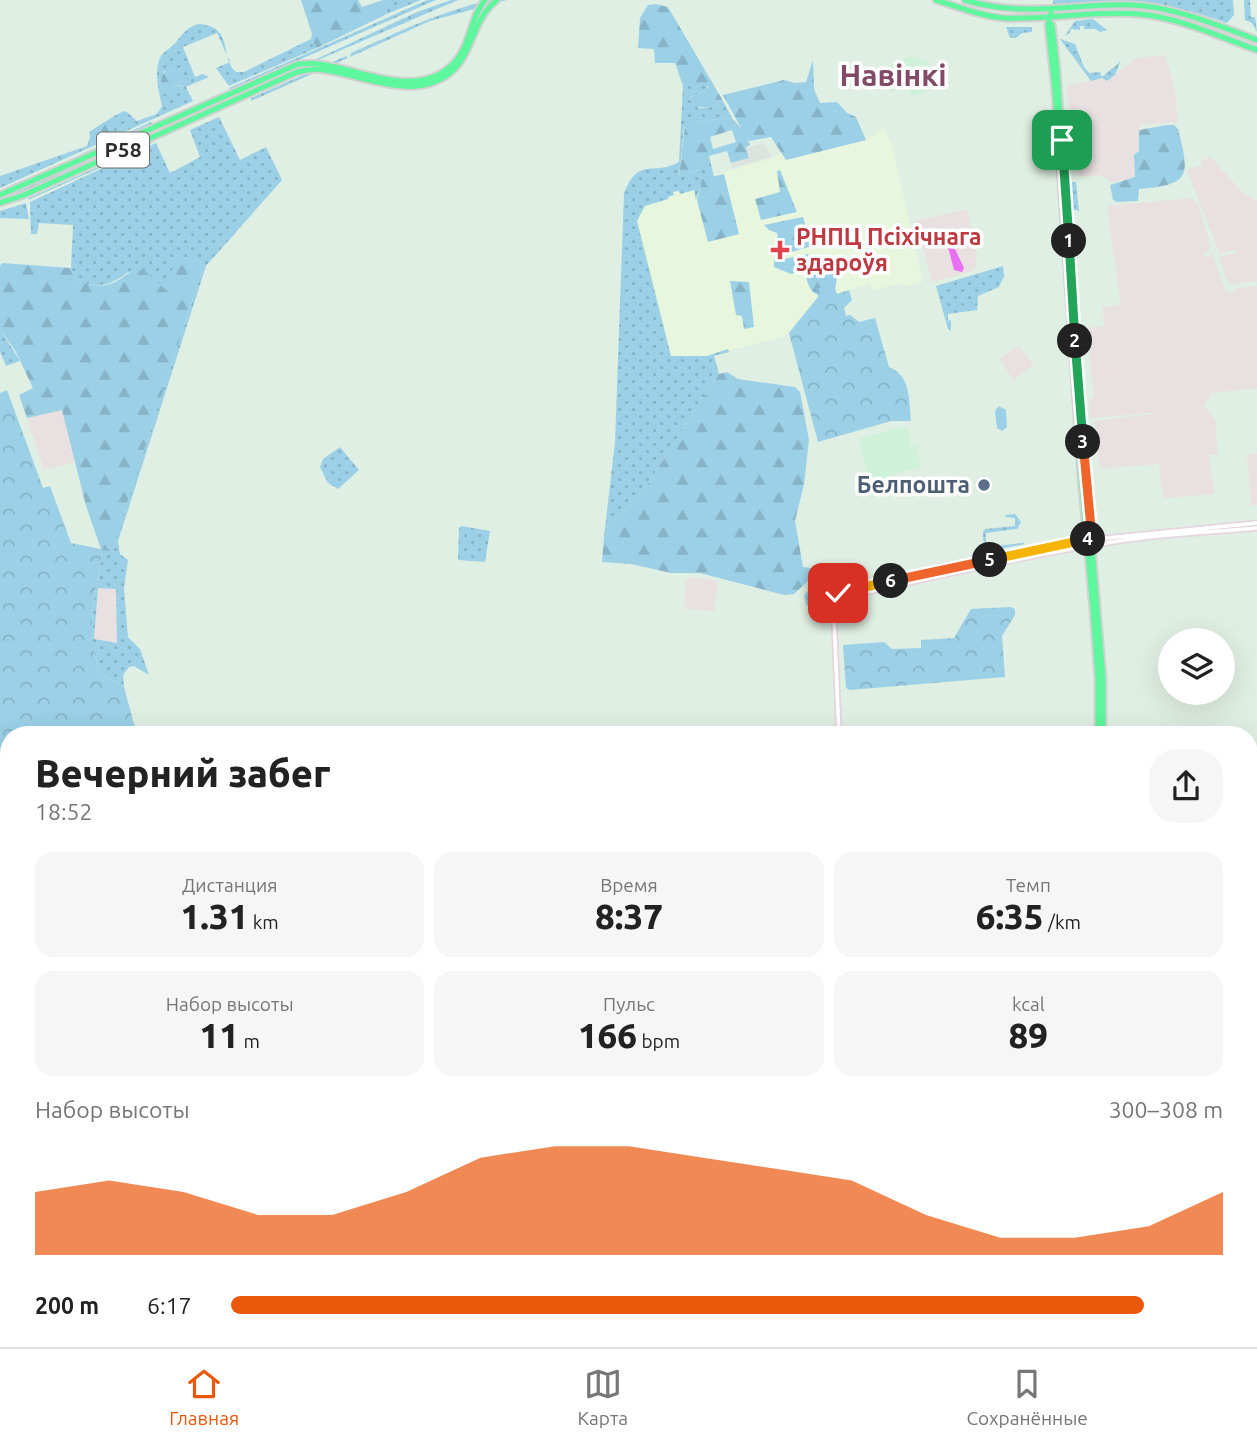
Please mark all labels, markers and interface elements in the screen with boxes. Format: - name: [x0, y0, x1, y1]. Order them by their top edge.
- district label: Навінкі: [839, 58, 947, 92]
- pin: [1032, 110, 1092, 170]
- icon: arrive: [1043, 121, 1081, 159]
- road number: Р58: [97, 132, 149, 168]
- place label: РНПЦ Псіхічнага здароўя: [796, 224, 982, 275]
- pin: 1: [1052, 224, 1086, 258]
- text: 1: [1063, 229, 1074, 251]
- marker: РНПЦ Псіхічнага здароўя: [770, 240, 790, 260]
- pin: 2: [1058, 324, 1092, 358]
- text: 2: [1069, 329, 1080, 351]
- pin: 3: [1066, 424, 1100, 460]
- text: 3: [1077, 430, 1088, 452]
- place label: Белпошта: [857, 472, 970, 497]
- marker: Белпошта: [976, 477, 992, 493]
- pin: 4: [1070, 522, 1106, 556]
- text: 4: [1082, 527, 1093, 549]
- pin: 5: [972, 542, 1007, 578]
- text: 5: [984, 548, 995, 570]
- pin: [808, 563, 868, 623]
- pin: 6: [874, 564, 908, 598]
- text: 6: [885, 569, 896, 591]
- icon: check: [819, 574, 857, 612]
- map controls: [1158, 628, 1235, 705]
- button: layers: [1158, 628, 1235, 705]
- button: share: [1149, 749, 1223, 823]
- text: Вечерний забег: [35, 752, 330, 794]
- text: 18:52: [35, 799, 93, 824]
- text: Дистанция: [182, 874, 277, 896]
- text: Время: [600, 874, 658, 896]
- text: Темп: [1006, 874, 1051, 896]
- text: 1.31: [181, 896, 248, 936]
- text: 8:37: [595, 896, 663, 936]
- text: 6:35: [976, 896, 1044, 936]
- text: km: [248, 911, 279, 933]
- text: /km: [1044, 911, 1081, 933]
- text: Набор высоты: [166, 993, 294, 1015]
- text: Пульс: [603, 993, 655, 1015]
- text: kcal: [1012, 993, 1045, 1015]
- text: 11: [200, 1015, 239, 1055]
- text: 166: [578, 1015, 637, 1055]
- text: 89: [1009, 1015, 1048, 1055]
- text: m: [239, 1030, 260, 1052]
- text: bpm: [637, 1030, 680, 1052]
- text: Набор высоты: [35, 1097, 190, 1122]
- text: 300–308 m: [1109, 1097, 1223, 1122]
- text: 200 m: [35, 1293, 99, 1318]
- text: 6:17: [147, 1293, 192, 1318]
- tab: Главная: [169, 1365, 239, 1429]
- tab: Карта: [577, 1365, 628, 1429]
- tab: Сохранённые: [966, 1365, 1088, 1429]

